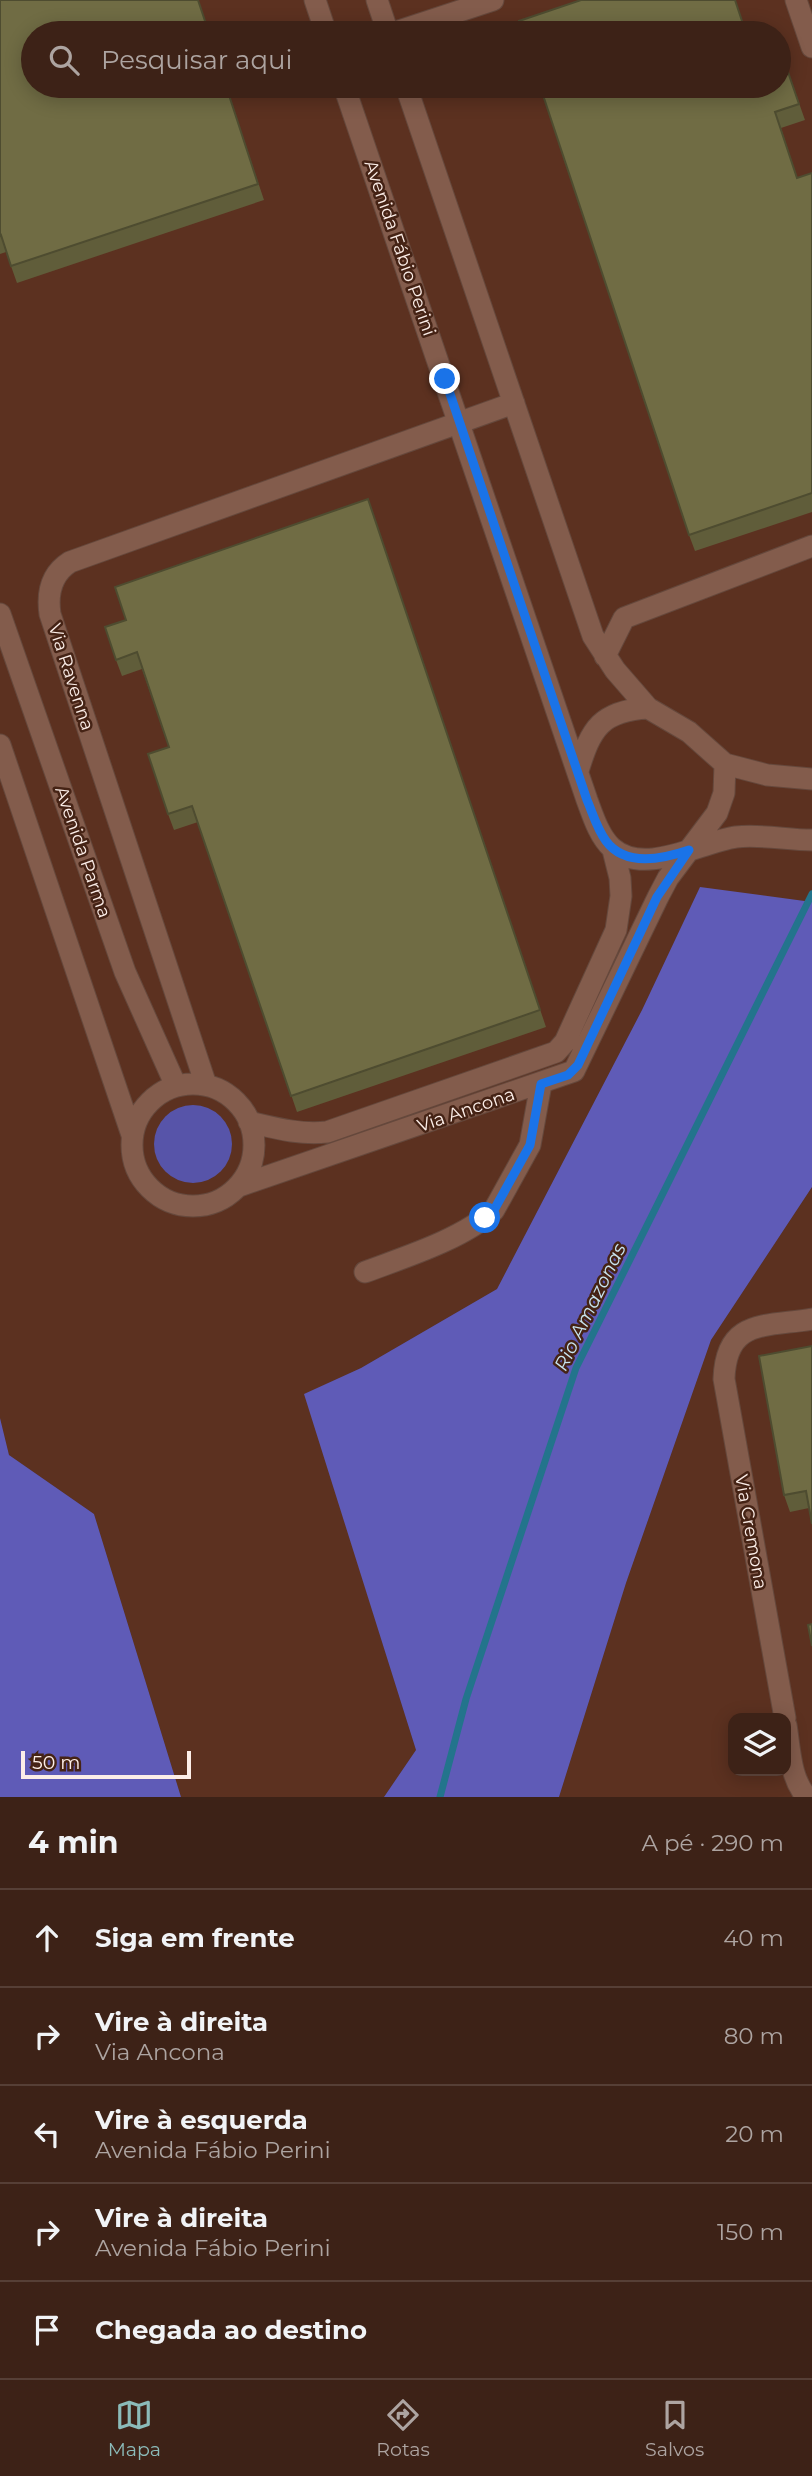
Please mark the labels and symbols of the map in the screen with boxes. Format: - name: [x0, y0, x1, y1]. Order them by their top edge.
- street label: Avenida Fábio Perini: [360, 157, 440, 339]
- route end: [429, 363, 460, 394]
- street label: Via Ravenna: [43, 621, 99, 733]
- street label: Avenida Parma: [50, 783, 116, 921]
- street label: Via Ancona: [414, 1083, 518, 1137]
- route start: [469, 1202, 500, 1233]
- water label: Rio Amazonas: [549, 1240, 631, 1374]
- street label: Via Cremona: [730, 1473, 772, 1591]
- scale bar: [21, 1748, 191, 1780]

